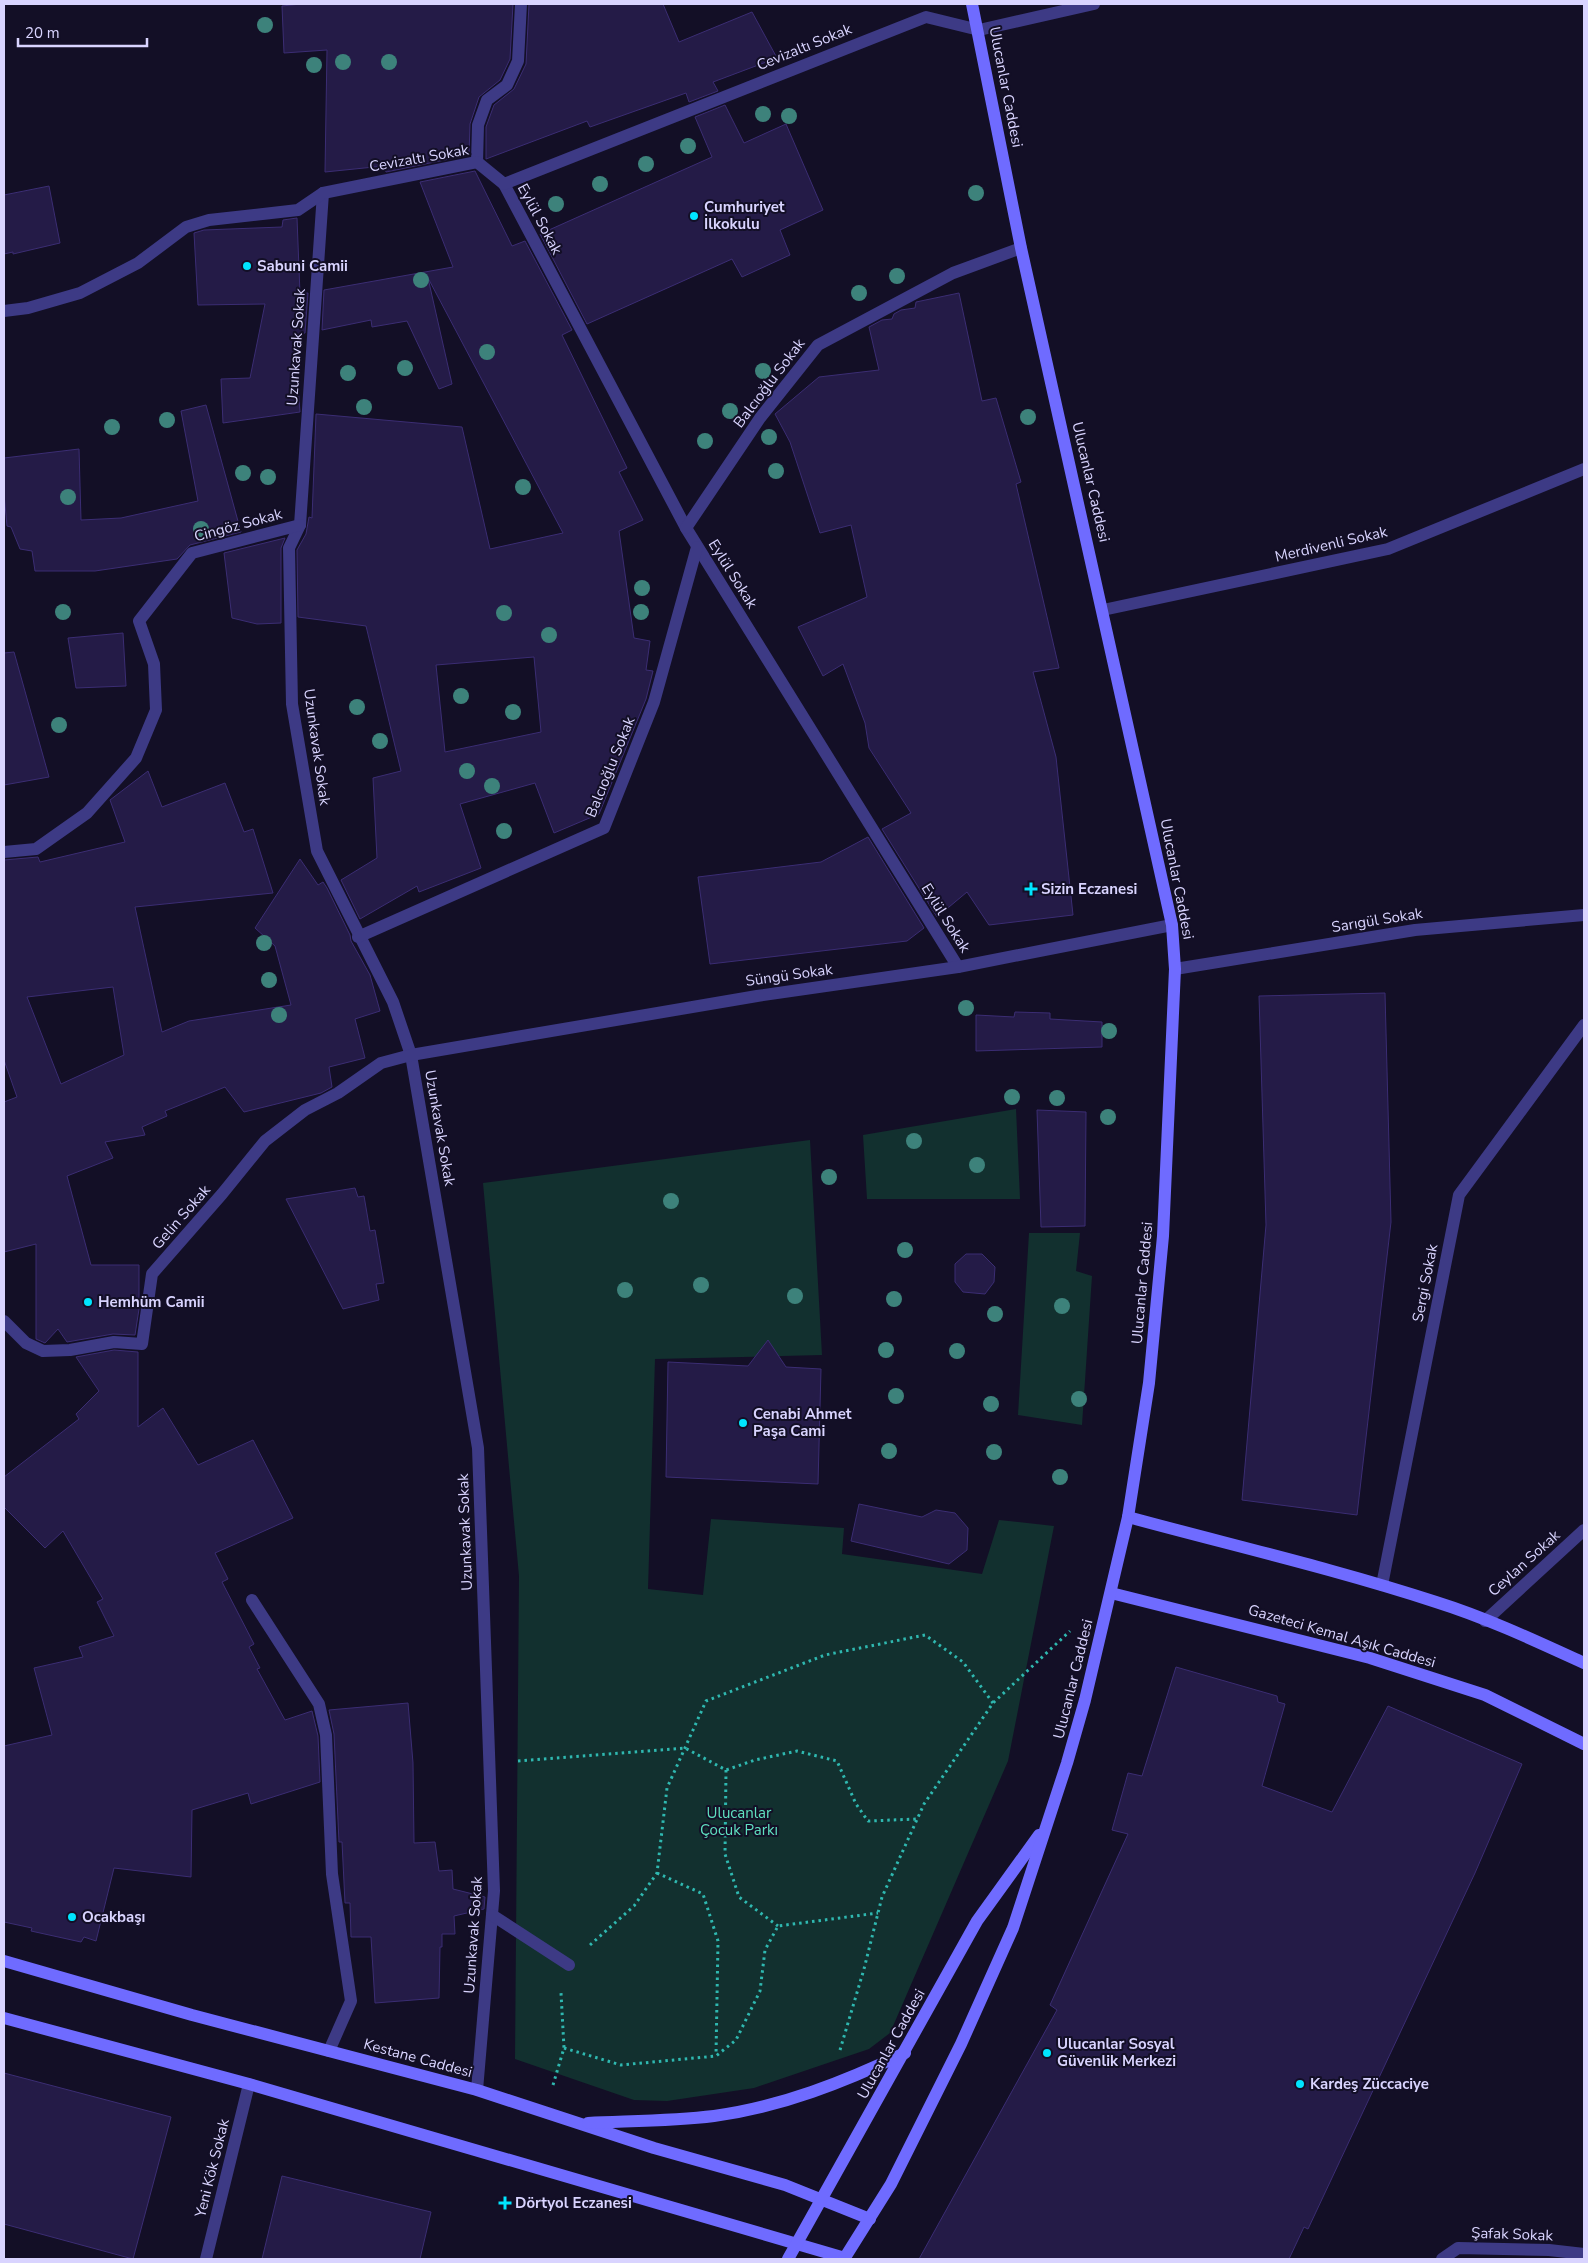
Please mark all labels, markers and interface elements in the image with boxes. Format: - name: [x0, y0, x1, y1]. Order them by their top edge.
- scale bar: [18, 15, 146, 47]
- street label: Cevizaltı Sokak: [754, 19, 855, 75]
- text: 20 m: [25, 23, 60, 43]
- street label: Ulucanlar Caddesi: [984, 25, 1028, 149]
- street label: Cevizaltı Sokak: [368, 139, 471, 177]
- street label: Eylül Sokak: [513, 180, 567, 259]
- place label: Cumhuriyet İlkokulu: [704, 197, 785, 234]
- marker: Cumhuriyet İlkokulu: [688, 210, 700, 222]
- place label: Sabuni Camii: [257, 256, 348, 276]
- marker: Sabuni Camii: [241, 260, 253, 272]
- street label: Uzunkavak Sokak: [282, 287, 310, 406]
- street label: Balcıoğlu Sokak: [729, 334, 810, 432]
- street label: Ulucanlar Caddesi: [1067, 420, 1115, 544]
- street label: Cingöz Sokak: [192, 504, 285, 546]
- street label: Merdivenli Sokak: [1273, 521, 1390, 567]
- street label: Eylül Sokak: [704, 536, 762, 613]
- street label: Uzunkavak Sokak: [299, 687, 335, 807]
- street label: Balcıoğlu Sokak: [581, 713, 640, 820]
- street label: Ulucanlar Caddesi: [1155, 817, 1199, 941]
- place label: Sizin Eczanesi: [1041, 879, 1137, 899]
- street label: Eylül Sokak: [917, 880, 975, 957]
- marker: Sizin Eczanesi: [1025, 883, 1037, 895]
- street label: Sarıgül Sokak: [1330, 903, 1424, 937]
- street label: Süngü Sokak: [744, 959, 834, 991]
- street label: Uzunkavak Sokak: [420, 1068, 460, 1188]
- street label: Gelin Sokak: [147, 1180, 215, 1254]
- street label: Ulucanlar Caddesi: [1127, 1221, 1157, 1345]
- street label: Sergi Sokak: [1408, 1242, 1442, 1324]
- place label: Hemhüm Camii: [98, 1292, 204, 1312]
- marker: Hemhüm Camii: [82, 1296, 94, 1308]
- place label: Cenabi Ahmet Paşa Cami: [753, 1404, 852, 1441]
- marker: Cenabi Ahmet Paşa Cami: [737, 1417, 749, 1429]
- street label: Uzunkavak Sokak: [453, 1472, 477, 1591]
- street label: Ceylan Sokak: [1484, 1525, 1565, 1601]
- street label: Gazeteci Kemal Aşık Caddesi: [1246, 1600, 1438, 1672]
- street label: Ulucanlar Caddesi: [1048, 1617, 1098, 1741]
- park label: Ulucanlar Çocuk Parkı: [700, 1803, 778, 1840]
- street label: Uzunkavak Sokak: [459, 1875, 487, 1994]
- place label: Ocakbaşı: [82, 1907, 145, 1927]
- marker: Ocakbaşı: [66, 1911, 78, 1923]
- street label: Ulucanlar Caddesi: [853, 1985, 929, 2103]
- street label: Kestane Caddesi: [361, 2034, 475, 2082]
- place label: Ulucanlar Sosyal Güvenlik Merkezi: [1057, 2034, 1176, 2071]
- marker: Ulucanlar Sosyal Güvenlik Merkezi: [1041, 2047, 1053, 2059]
- place label: Kardeş Züccaciye: [1310, 2074, 1429, 2094]
- marker: Kardeş Züccaciye: [1294, 2078, 1306, 2090]
- street label: Yeni Kök Sokak: [190, 2116, 234, 2220]
- place label: Dörtyol Eczanesi: [515, 2193, 632, 2213]
- marker: Dörtyol Eczanesi: [499, 2197, 511, 2209]
- street label: Şafak Sokak: [1471, 2223, 1554, 2245]

